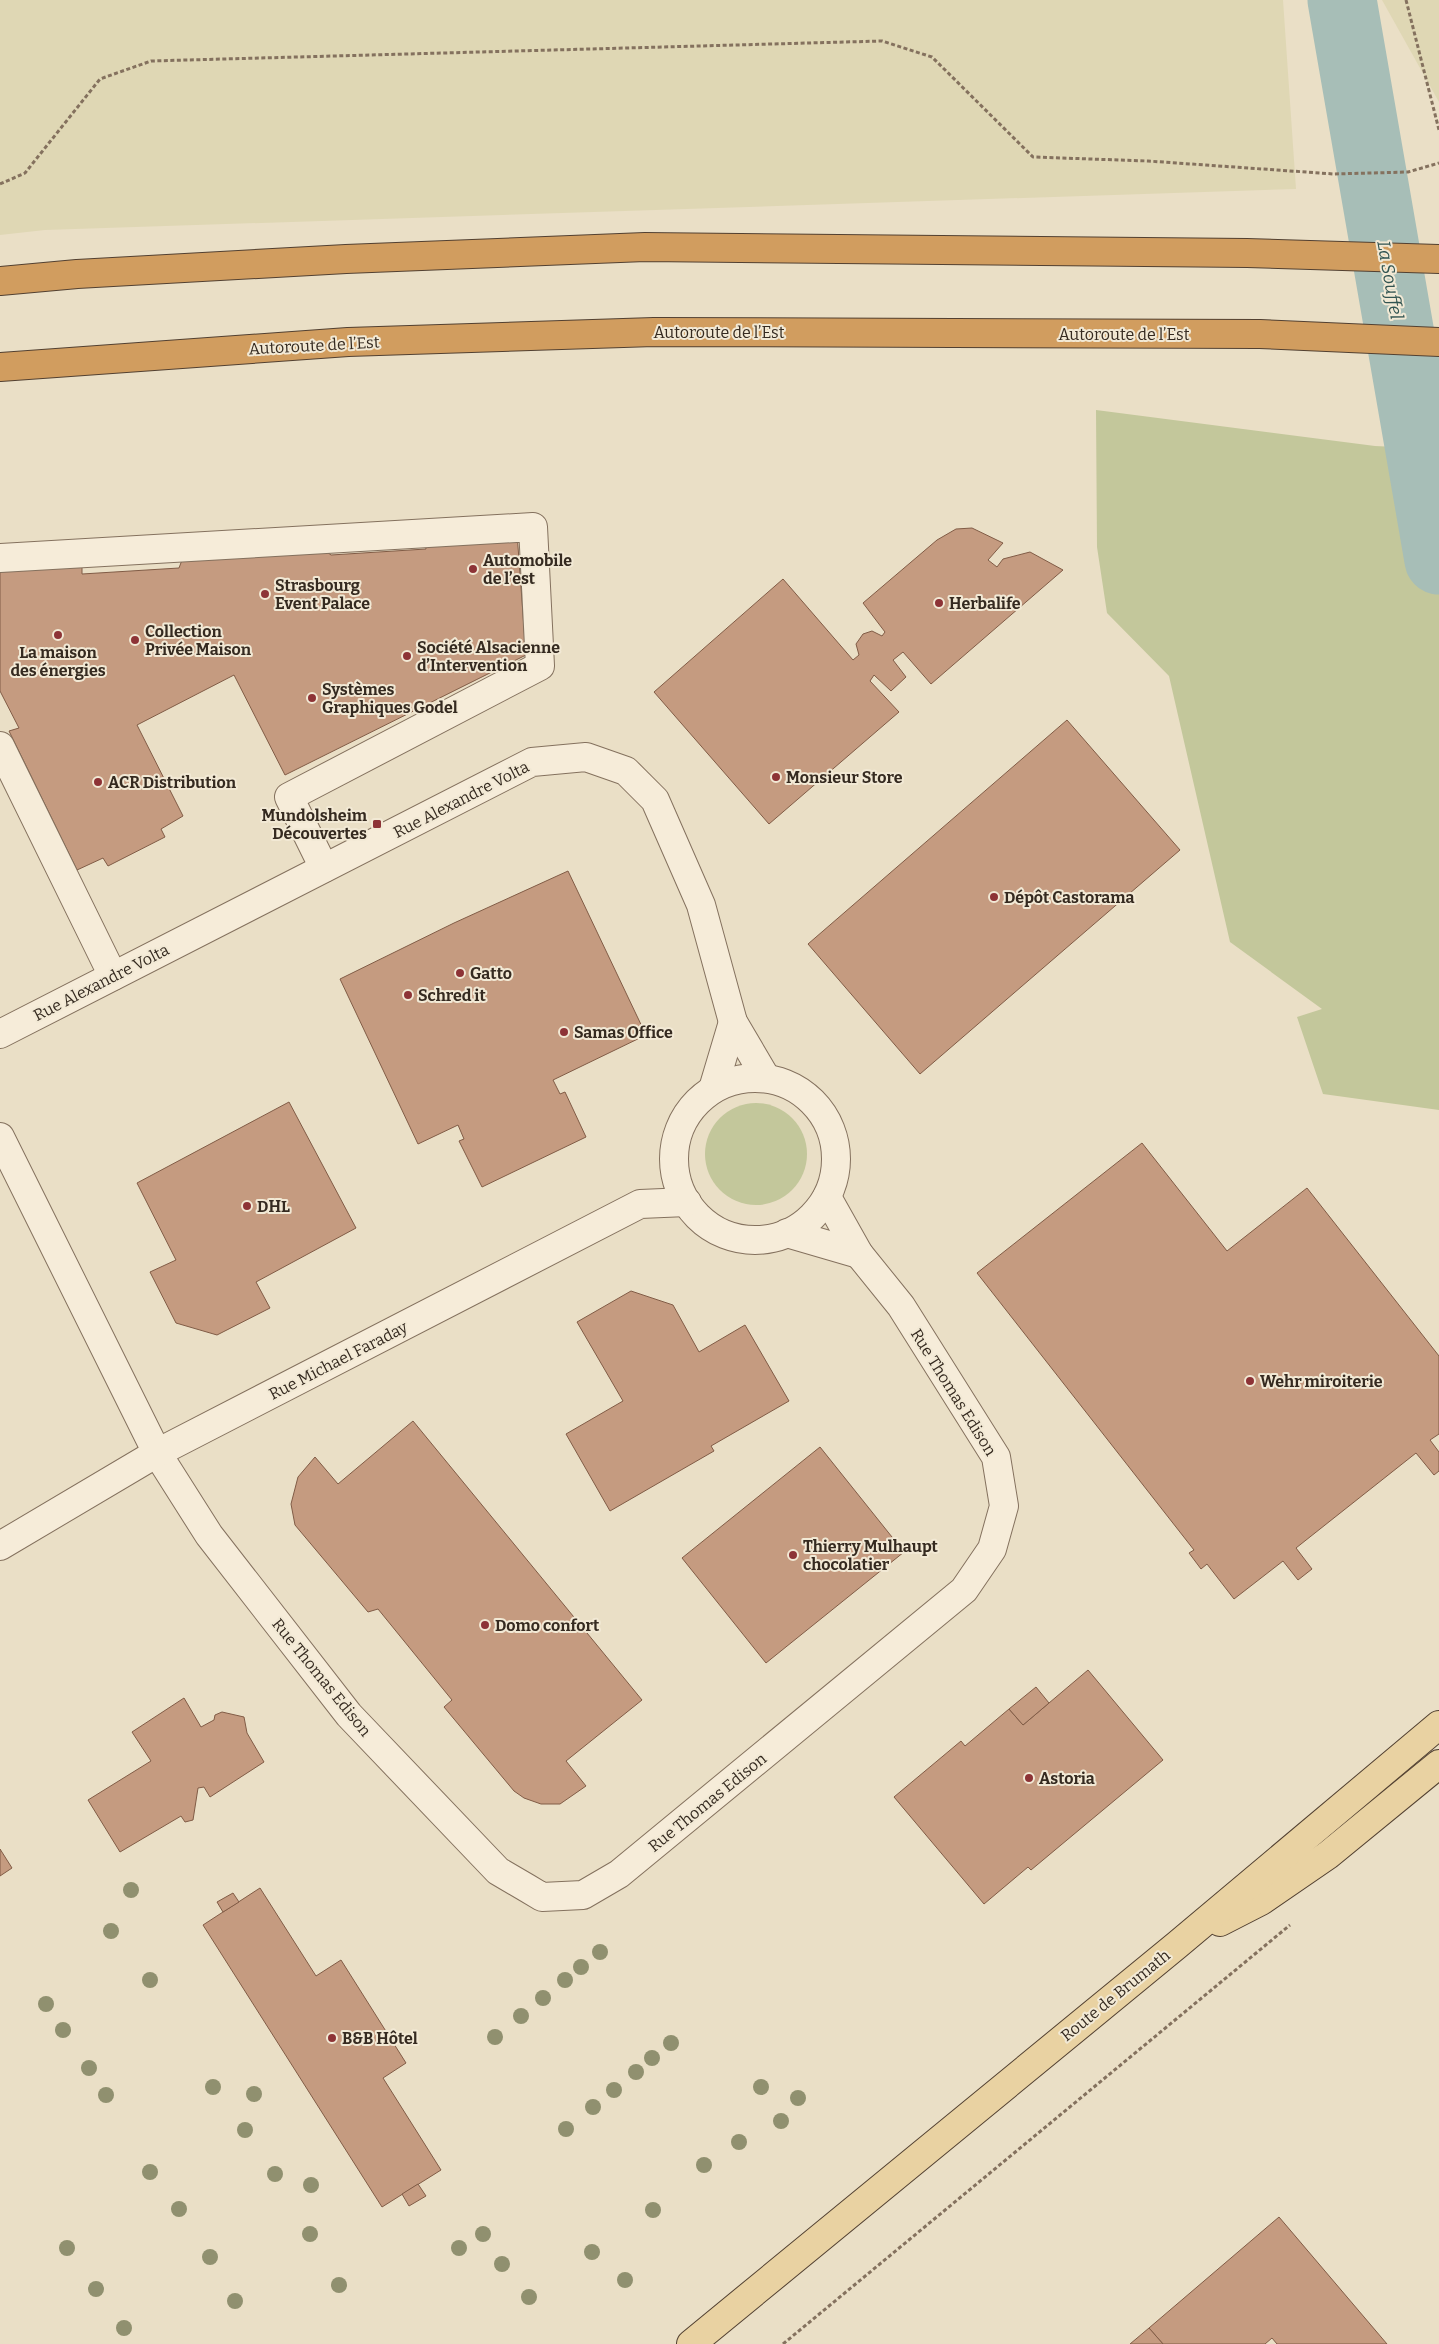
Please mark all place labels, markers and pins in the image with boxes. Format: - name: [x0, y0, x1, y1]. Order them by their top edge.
- place label: Automobile de l’est: [483, 551, 572, 588]
- marker: Automobile de l’est: [467, 563, 479, 575]
- place label: Strasbourg Event Palace: [275, 576, 370, 613]
- marker: Strasbourg Event Palace: [259, 588, 271, 600]
- place label: Herbalife: [949, 594, 1021, 613]
- marker: Herbalife: [933, 597, 945, 609]
- place label: Collection Privée Maison: [145, 622, 252, 659]
- marker: La maison des énergies: [52, 629, 64, 641]
- marker: Collection Privée Maison: [129, 634, 141, 646]
- place label: Société Alsacienne d’Intervention: [417, 638, 560, 675]
- place label: La maison des énergies: [10, 643, 106, 680]
- marker: Société Alsacienne d’Intervention: [401, 650, 413, 662]
- place label: Systèmes Graphiques Godel: [322, 680, 458, 717]
- marker: Systèmes Graphiques Godel: [306, 692, 318, 704]
- place label: Monsieur Store: [786, 768, 903, 787]
- marker: Monsieur Store: [770, 771, 782, 783]
- place label: ACR Distribution: [108, 773, 237, 792]
- marker: ACR Distribution: [92, 776, 104, 788]
- place label: Mundolsheim Découvertes: [262, 806, 368, 843]
- marker: Mundolsheim Découvertes: [371, 818, 383, 830]
- place label: Dépôt Castorama: [1004, 888, 1135, 907]
- marker: Dépôt Castorama: [988, 891, 1000, 903]
- place label: Gatto: [470, 964, 512, 983]
- marker: Gatto: [454, 967, 466, 979]
- place label: Schred it: [418, 986, 486, 1005]
- marker: Schred it: [402, 989, 414, 1001]
- place label: Samas Office: [574, 1023, 673, 1042]
- marker: Samas Office: [558, 1026, 570, 1038]
- place label: DHL: [257, 1197, 290, 1216]
- marker: DHL: [241, 1200, 253, 1212]
- place label: Wehr miroiterie: [1260, 1372, 1383, 1391]
- marker: Wehr miroiterie: [1244, 1375, 1256, 1387]
- place label: Thierry Mulhaupt chocolatier: [803, 1537, 939, 1574]
- marker: Thierry Mulhaupt chocolatier: [787, 1549, 799, 1561]
- place label: Domo confort: [495, 1616, 600, 1635]
- marker: Domo confort: [479, 1619, 491, 1631]
- place label: Astoria: [1039, 1769, 1095, 1788]
- marker: Astoria: [1023, 1772, 1035, 1784]
- place label: B&B Hôtel: [342, 2029, 418, 2048]
- marker: B&B Hôtel: [326, 2032, 338, 2044]

